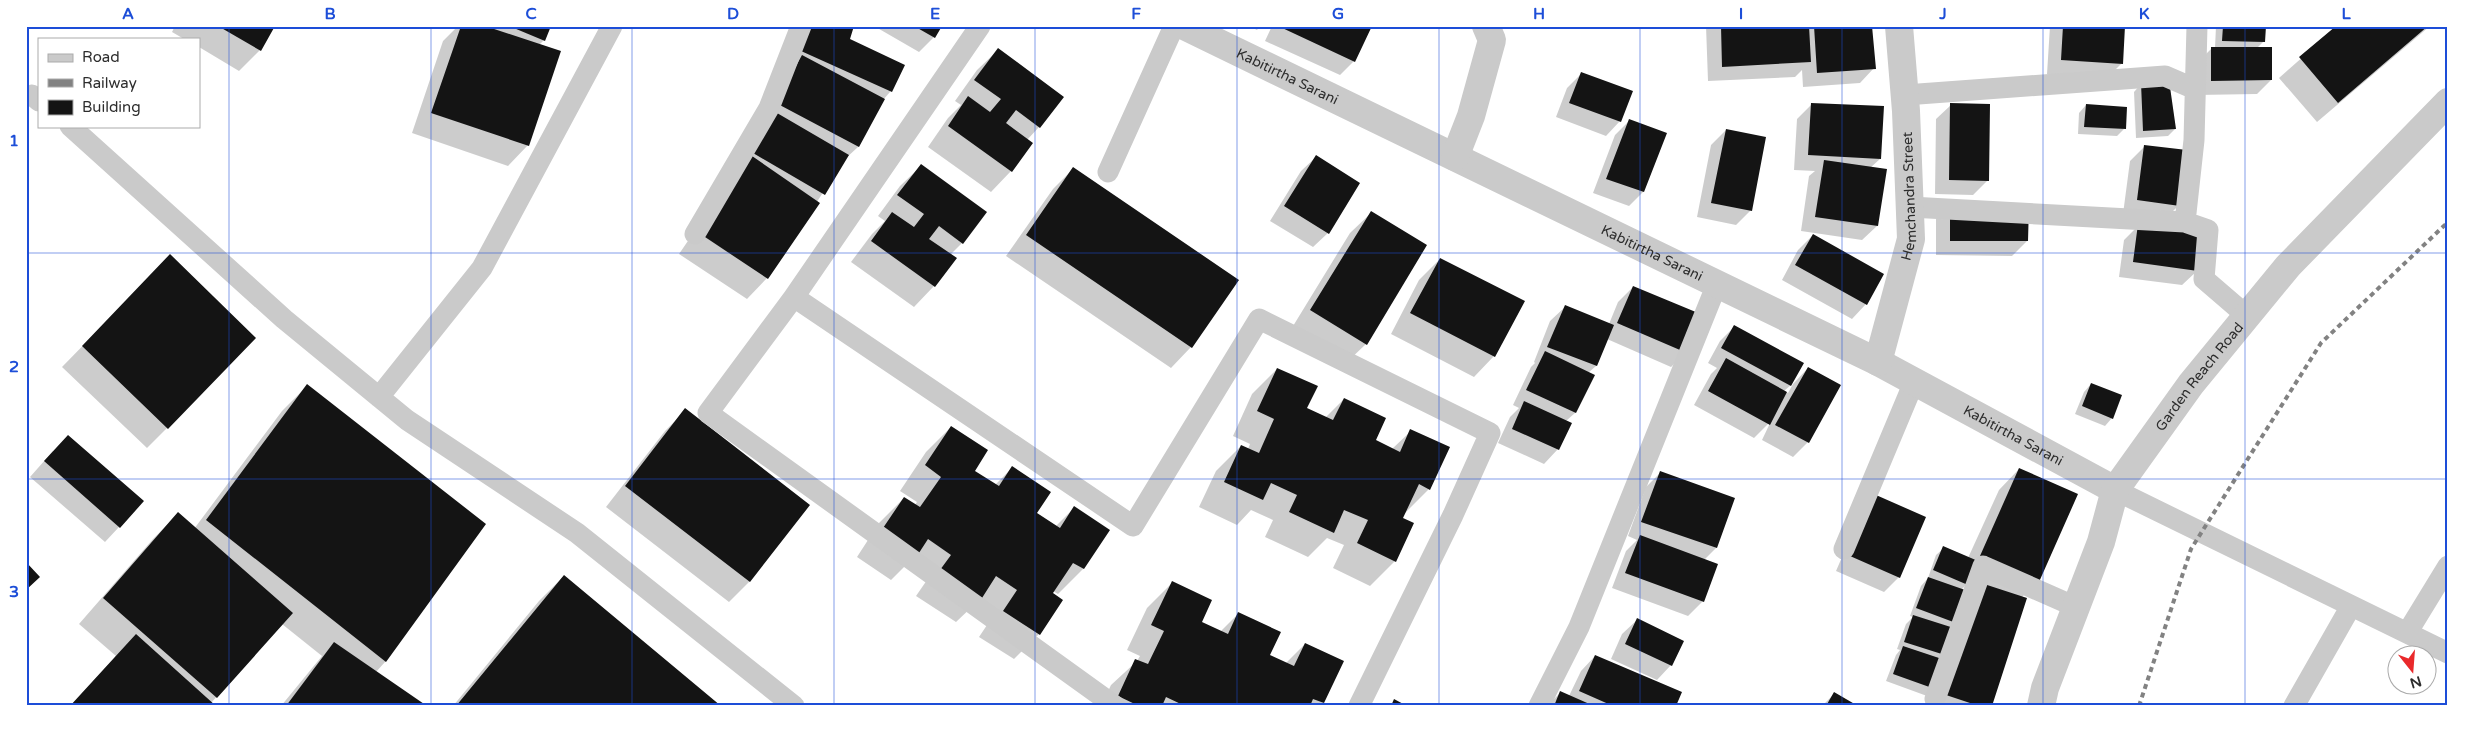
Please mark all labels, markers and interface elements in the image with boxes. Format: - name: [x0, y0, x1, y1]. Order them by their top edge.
- text: A: [122, 4, 134, 24]
- text: B: [324, 4, 336, 24]
- text: C: [525, 4, 537, 24]
- text: D: [727, 4, 739, 24]
- text: E: [930, 4, 940, 24]
- text: F: [1131, 4, 1141, 24]
- text: G: [1332, 4, 1344, 24]
- text: H: [1533, 4, 1545, 24]
- text: I: [1739, 4, 1743, 24]
- text: J: [1938, 4, 1947, 24]
- text: K: [2139, 4, 2150, 24]
- text: L: [2341, 4, 2351, 24]
- legend: [38, 38, 200, 128]
- street label: Kabitirtha Sarani: [1234, 44, 1341, 108]
- text: Road: [82, 48, 120, 66]
- text: Railway: [82, 74, 137, 92]
- text: Building: [82, 98, 141, 116]
- text: 1: [9, 131, 19, 151]
- street label: Hemchandra Street: [1897, 131, 1920, 262]
- street label: Kabitirtha Sarani: [1598, 221, 1706, 284]
- street label: Garden Reach Road: [2152, 319, 2247, 434]
- text: 2: [9, 357, 19, 377]
- street label: Kabitirtha Sarani: [1961, 401, 2066, 469]
- text: 3: [9, 582, 19, 602]
- north arrow: [2386, 644, 2436, 694]
- text: N: [2408, 672, 2424, 692]

